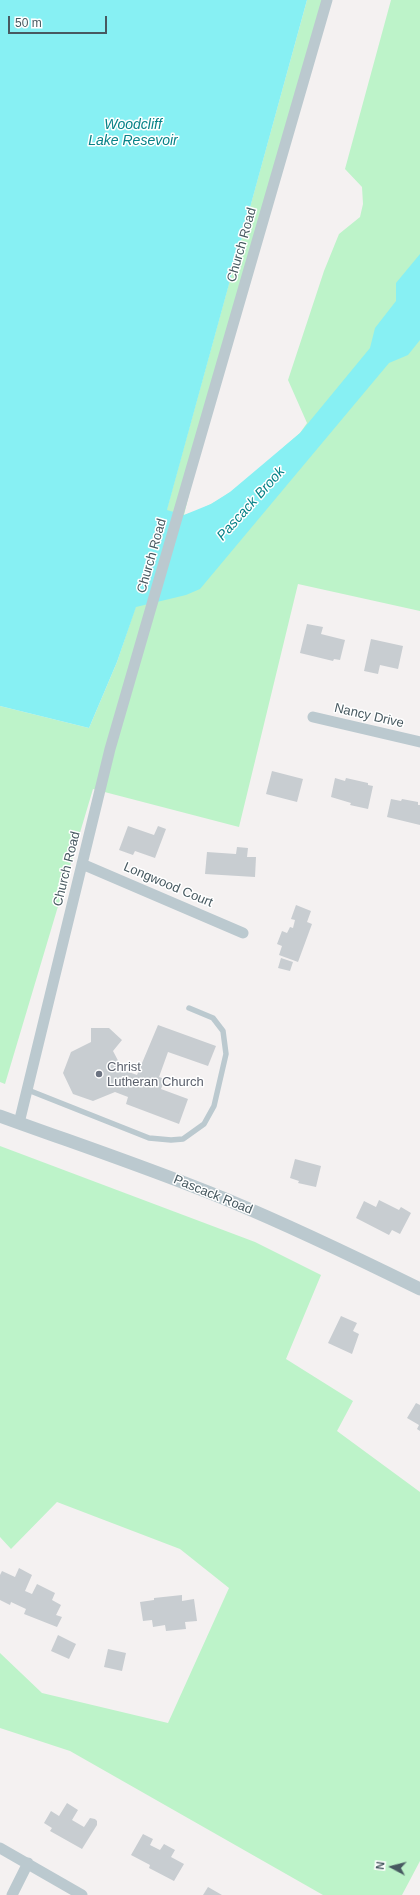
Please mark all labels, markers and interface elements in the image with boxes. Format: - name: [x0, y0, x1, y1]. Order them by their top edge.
- scale bar: [10, 8, 109, 34]
- text: 50 m: [15, 16, 42, 30]
- water label: Woodcliff Lake Resevoir: [88, 117, 178, 150]
- street label: Church Road: [224, 206, 260, 284]
- water label: Pascack Brook: [214, 464, 288, 544]
- street label: Church Road: [134, 517, 170, 595]
- street label: Nancy Drive: [333, 700, 405, 732]
- street label: Church Road: [50, 830, 84, 908]
- street label: Longwood Court: [121, 859, 215, 911]
- place label: Christ Lutheran Church: [107, 1059, 204, 1090]
- marker: Christ Lutheran Church: [94, 1069, 104, 1079]
- street label: Pascack Road: [171, 1172, 255, 1218]
- north arrow: [372, 1847, 412, 1887]
- text: N: [374, 1861, 387, 1870]

